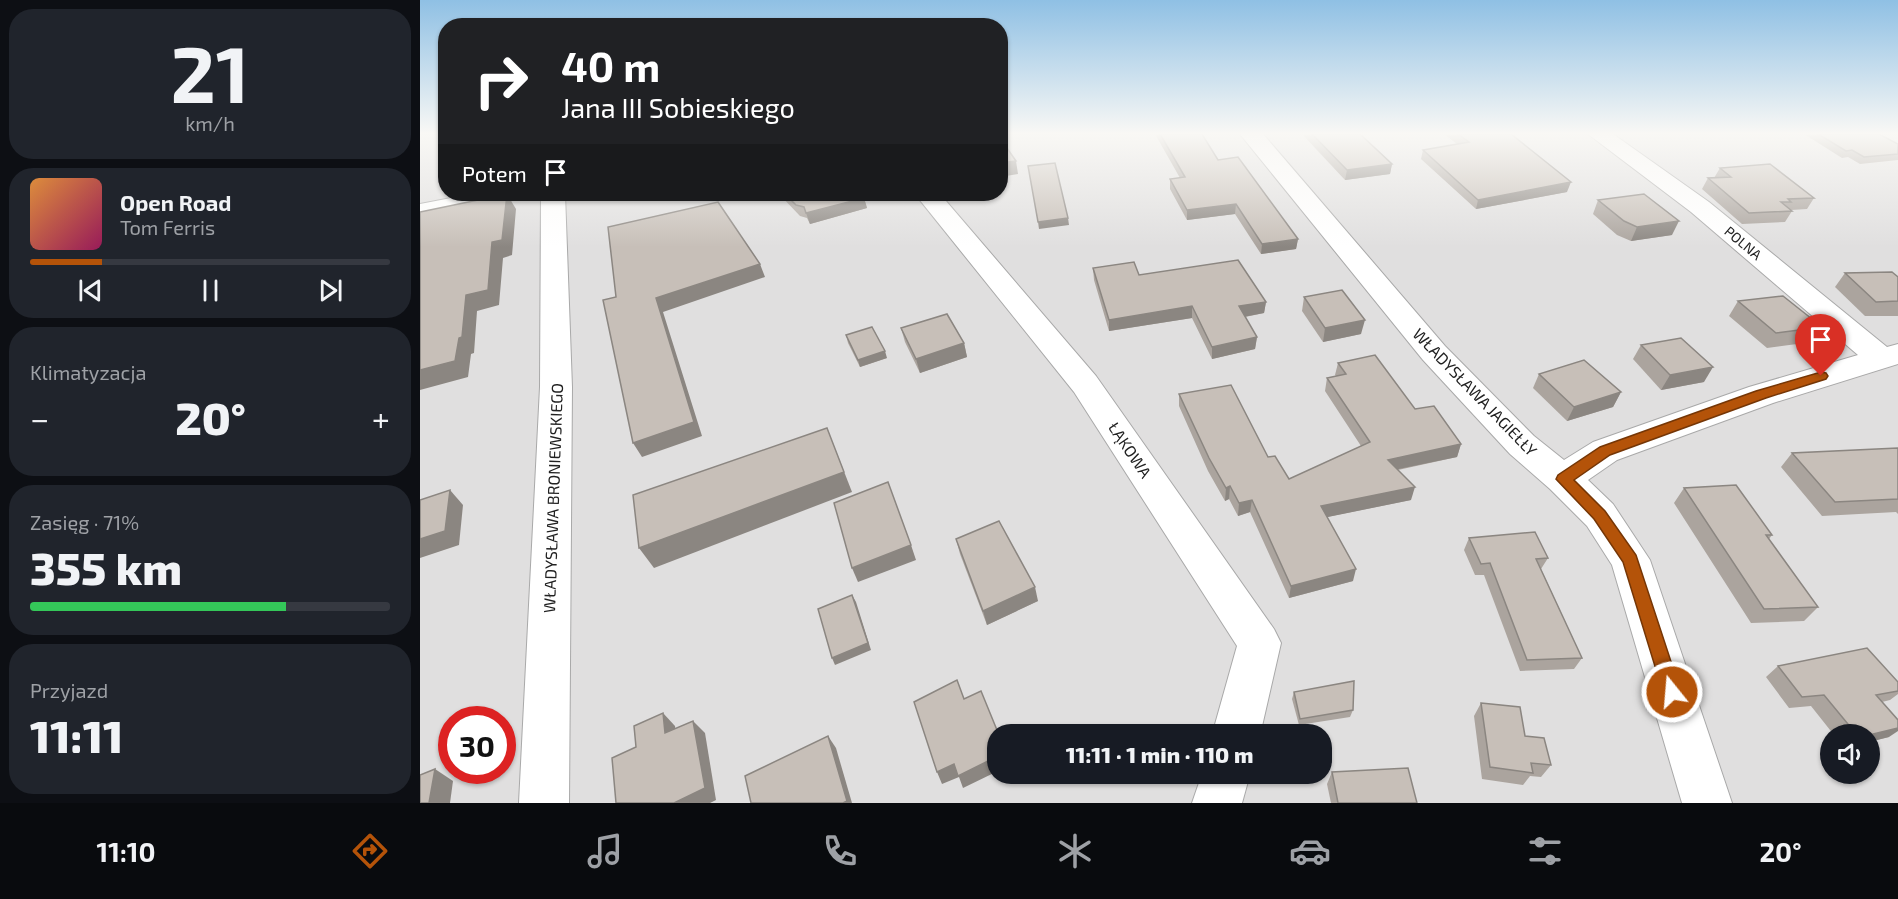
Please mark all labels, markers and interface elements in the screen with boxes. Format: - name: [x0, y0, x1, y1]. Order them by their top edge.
- text: 21: [170, 25, 250, 119]
- text: 40 m: [561, 40, 660, 90]
- icon: right: [462, 42, 540, 120]
- text: Jana III Sobieskiego: [561, 91, 795, 123]
- text: km/h: [185, 111, 235, 135]
- icon: arrive: [539, 156, 572, 189]
- text: Potem: [462, 160, 527, 186]
- text: Open Road: [120, 189, 232, 215]
- text: Tom Ferris: [120, 215, 215, 239]
- street label: POLNA: [1721, 222, 1766, 263]
- icon: previous: [74, 274, 107, 307]
- icon: pause: [194, 274, 227, 307]
- icon: next: [314, 274, 347, 307]
- pin: [1795, 314, 1846, 376]
- icon: arrive: [1804, 323, 1837, 356]
- street label: WŁADYSŁAWA JAGIEŁŁY: [1409, 324, 1541, 459]
- text: Klimatyzacja: [30, 360, 146, 384]
- street label: WŁADYSŁAWA BRONIEWSKIEGO: [539, 383, 566, 613]
- text: 20°: [175, 390, 246, 444]
- text: −: [30, 398, 49, 438]
- text: +: [372, 398, 390, 438]
- street label: ŁĄKOWA: [1105, 418, 1156, 481]
- text: Zasięg · 71%: [30, 510, 139, 534]
- text: 355 km: [30, 540, 182, 594]
- position arrow: [1640, 660, 1704, 724]
- text: Przyjazd: [30, 678, 108, 702]
- speed limit sign: 30: [438, 706, 516, 784]
- text: 11:11: [30, 708, 123, 762]
- map controls: [1820, 724, 1880, 784]
- button: sound: [1820, 724, 1880, 784]
- text: 11:11 · 1 min · 110 m: [1066, 741, 1253, 767]
- icon: directions: [349, 830, 391, 872]
- icon: music: [584, 830, 626, 872]
- icon: phone: [819, 830, 861, 872]
- icon: climate: [1054, 830, 1096, 872]
- icon: car: [1289, 830, 1331, 872]
- icon: filters: [1524, 830, 1566, 872]
- text: 11:10: [97, 835, 156, 867]
- text: 20°: [1759, 835, 1801, 867]

